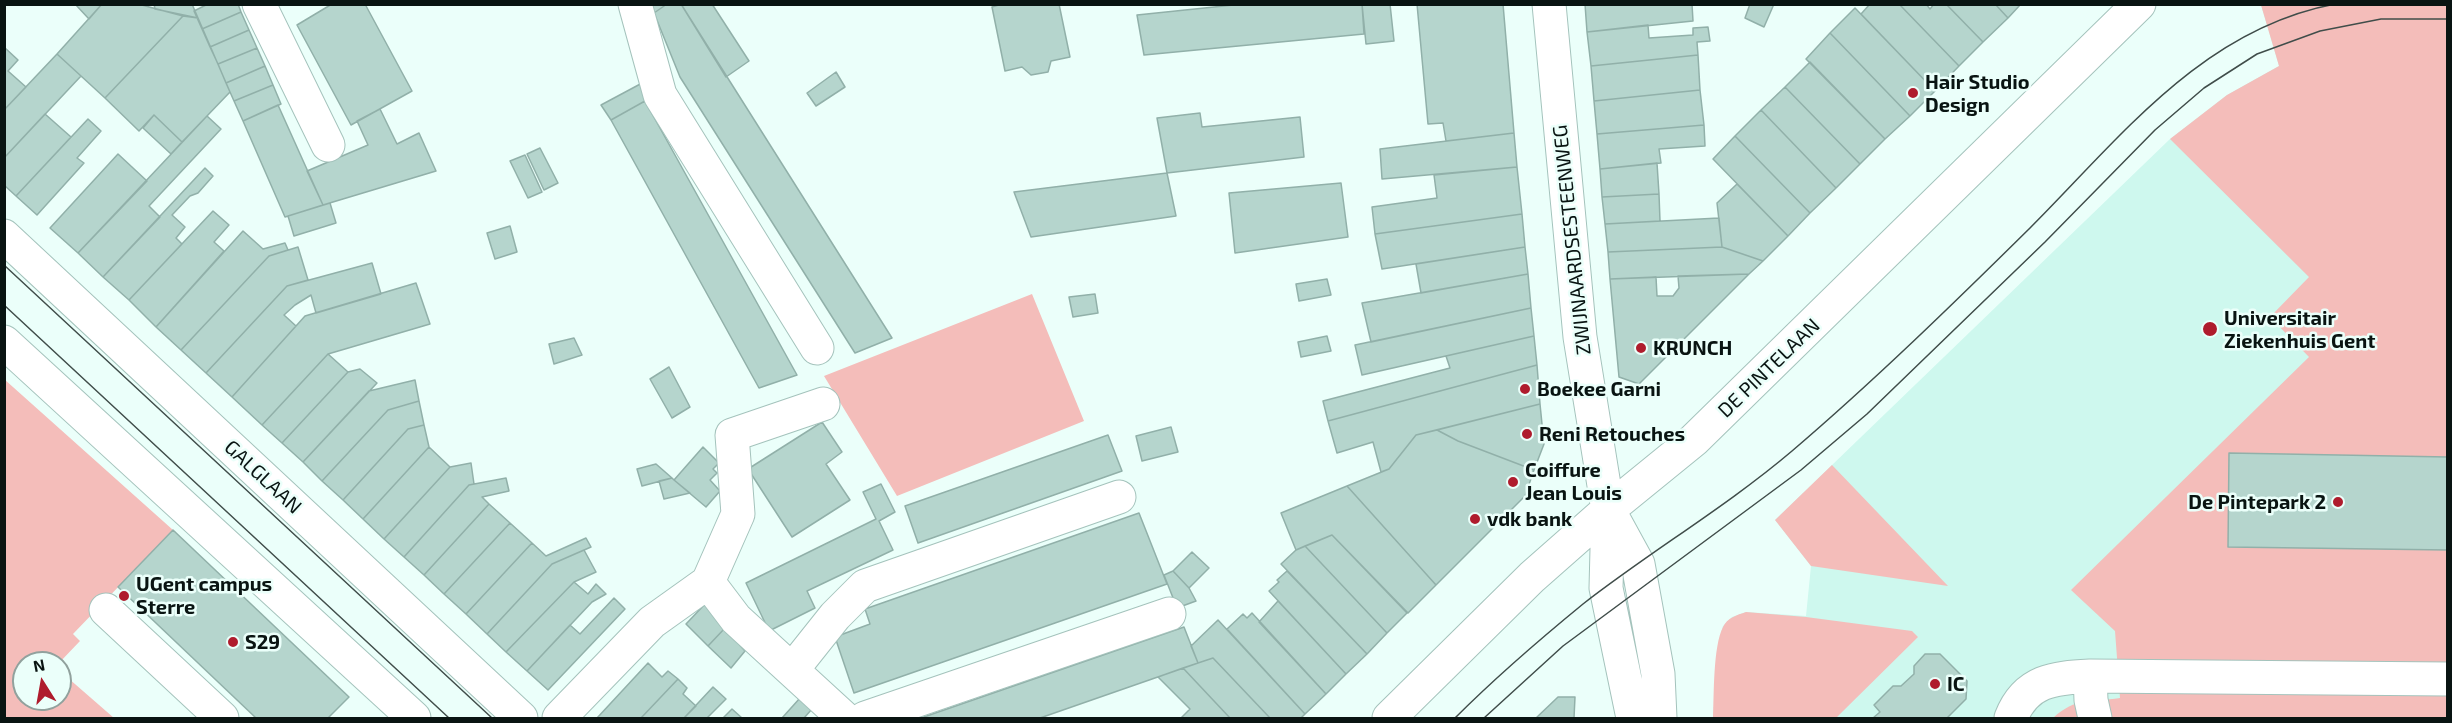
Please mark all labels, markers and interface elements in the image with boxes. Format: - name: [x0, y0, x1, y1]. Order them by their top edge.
- place label: Hair Studio Design: [1925, 70, 2030, 117]
- marker: Hair Studio Design: [1906, 86, 1920, 100]
- street label: ZWIJNAARDSESTEENWEG: [1548, 124, 1596, 356]
- place label: Universitair Ziekenhuis Gent: [2224, 306, 2375, 353]
- street label: DE PINTELAAN: [1713, 313, 1825, 423]
- marker: Universitair Ziekenhuis Gent: [2201, 320, 2219, 338]
- place label: KRUNCH: [1653, 336, 1732, 360]
- marker: KRUNCH: [1634, 341, 1648, 355]
- place label: Boekee Garni: [1537, 377, 1661, 401]
- marker: Boekee Garni: [1518, 382, 1532, 396]
- place label: Reni Retouches: [1539, 422, 1685, 446]
- marker: Reni Retouches: [1520, 427, 1534, 441]
- street label: GALGLAAN: [219, 435, 307, 519]
- place label: Coiffure Jean Louis: [1525, 458, 1622, 505]
- marker: Coiffure Jean Louis: [1506, 475, 1520, 489]
- place label: De Pintepark 2: [2188, 490, 2326, 514]
- marker: De Pintepark 2: [2331, 495, 2345, 509]
- place label: vdk bank: [1487, 507, 1572, 531]
- marker: vdk bank: [1468, 512, 1482, 526]
- place label: UGent campus Sterre: [136, 572, 272, 619]
- marker: UGent campus Sterre: [117, 589, 131, 603]
- place label: S29: [245, 630, 280, 654]
- marker: S29: [226, 635, 240, 649]
- north arrow: [12, 651, 72, 711]
- text: N: [31, 654, 46, 675]
- place label: IC: [1947, 672, 1965, 696]
- marker: IC: [1928, 677, 1942, 691]

